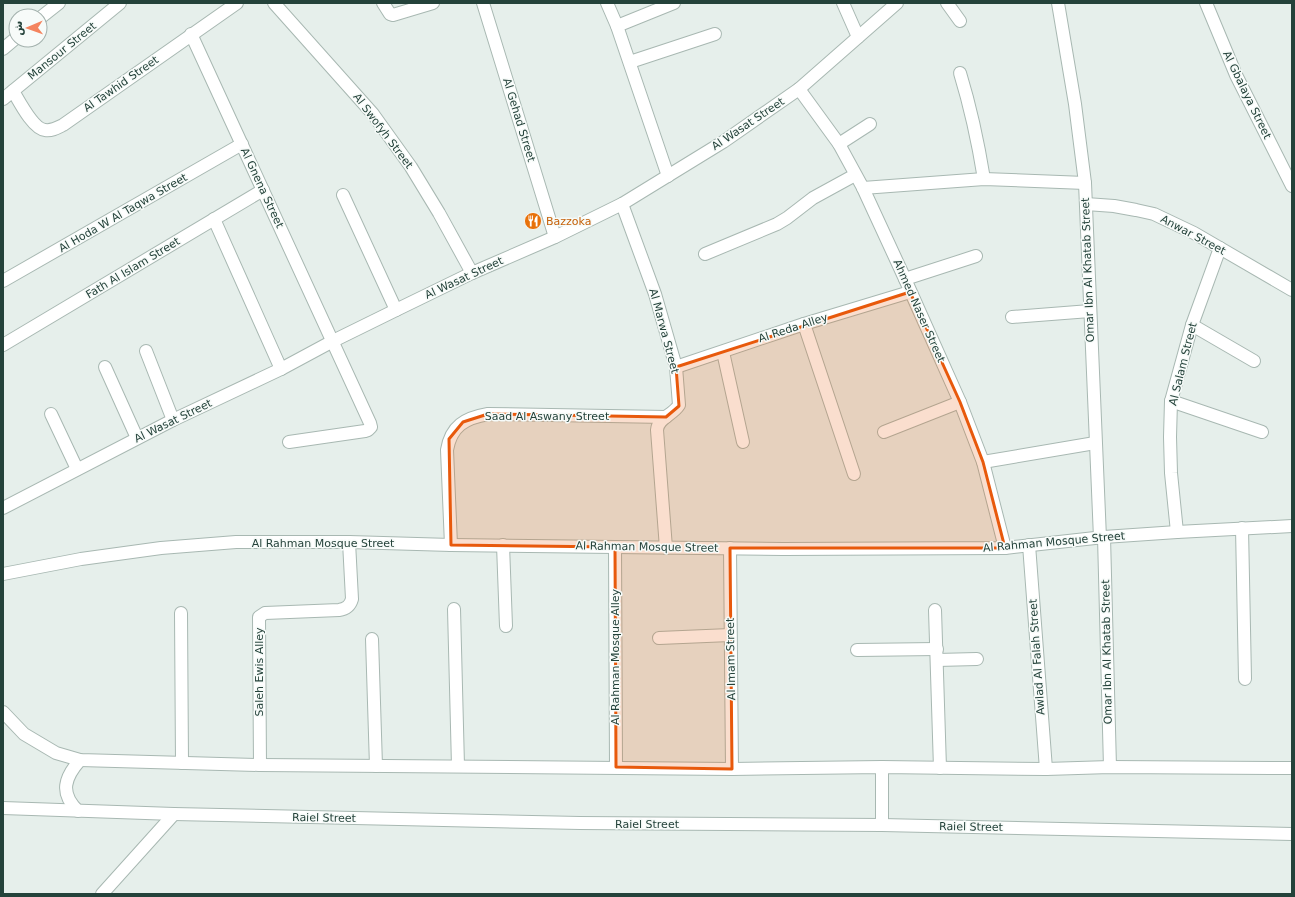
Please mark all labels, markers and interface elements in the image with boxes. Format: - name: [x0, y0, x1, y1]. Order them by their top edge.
- north arrow: [8, 8, 48, 48]
- street label: Mansour Street: [25, 19, 99, 83]
- text: ش: [12, 21, 25, 36]
- street label: Al Gbalaya Street: [1220, 49, 1274, 142]
- street label: Al Tawhid Street: [81, 53, 162, 115]
- street label: Al Gehad Street: [500, 77, 538, 164]
- street label: Al Swofyh Street: [350, 91, 416, 172]
- street label: Al Wasat Street: [709, 95, 787, 153]
- street label: Al Gnena Street: [238, 146, 287, 231]
- street label: Al Hoda W Al Taqwa Street: [57, 171, 190, 255]
- street label: Omar Ibn Al Khatab Street: [1079, 197, 1097, 343]
- restaurant icon: Bazzoka: [523, 211, 543, 231]
- street label: Anwar Street: [1158, 212, 1228, 258]
- place label: Bazzoka: [546, 215, 591, 228]
- street label: Fath Al Islam Street: [84, 234, 183, 301]
- street label: Al Wasat Street: [423, 254, 506, 302]
- street label: Ahmed Naser Street: [890, 257, 948, 365]
- street label: Al Marwa Street: [646, 287, 682, 376]
- street label: Al Reda Alley: [757, 311, 830, 345]
- street label: Al Salam Street: [1166, 320, 1200, 407]
- street label: Al Wasat Street: [132, 396, 215, 445]
- street label: Saad Al Aswany Street: [485, 410, 610, 423]
- street label: Al Rahman Mosque Street: [982, 529, 1126, 555]
- street label: Al Rahman Mosque Street: [252, 537, 395, 550]
- street label: Al Rahman Mosque Street: [576, 539, 719, 555]
- street label: Omar Ibn Al Khatab Street: [1099, 579, 1115, 725]
- street label: Al Rahman Mosque Alley: [609, 588, 622, 725]
- street label: Awlad Al Falah Street: [1026, 598, 1048, 715]
- street label: Al Imam Street: [724, 617, 738, 700]
- street label: Saleh Ewis Alley: [253, 627, 266, 717]
- street label: Raiel Street: [292, 811, 357, 825]
- street label: Raiel Street: [615, 818, 680, 831]
- street label: Raiel Street: [939, 820, 1004, 834]

